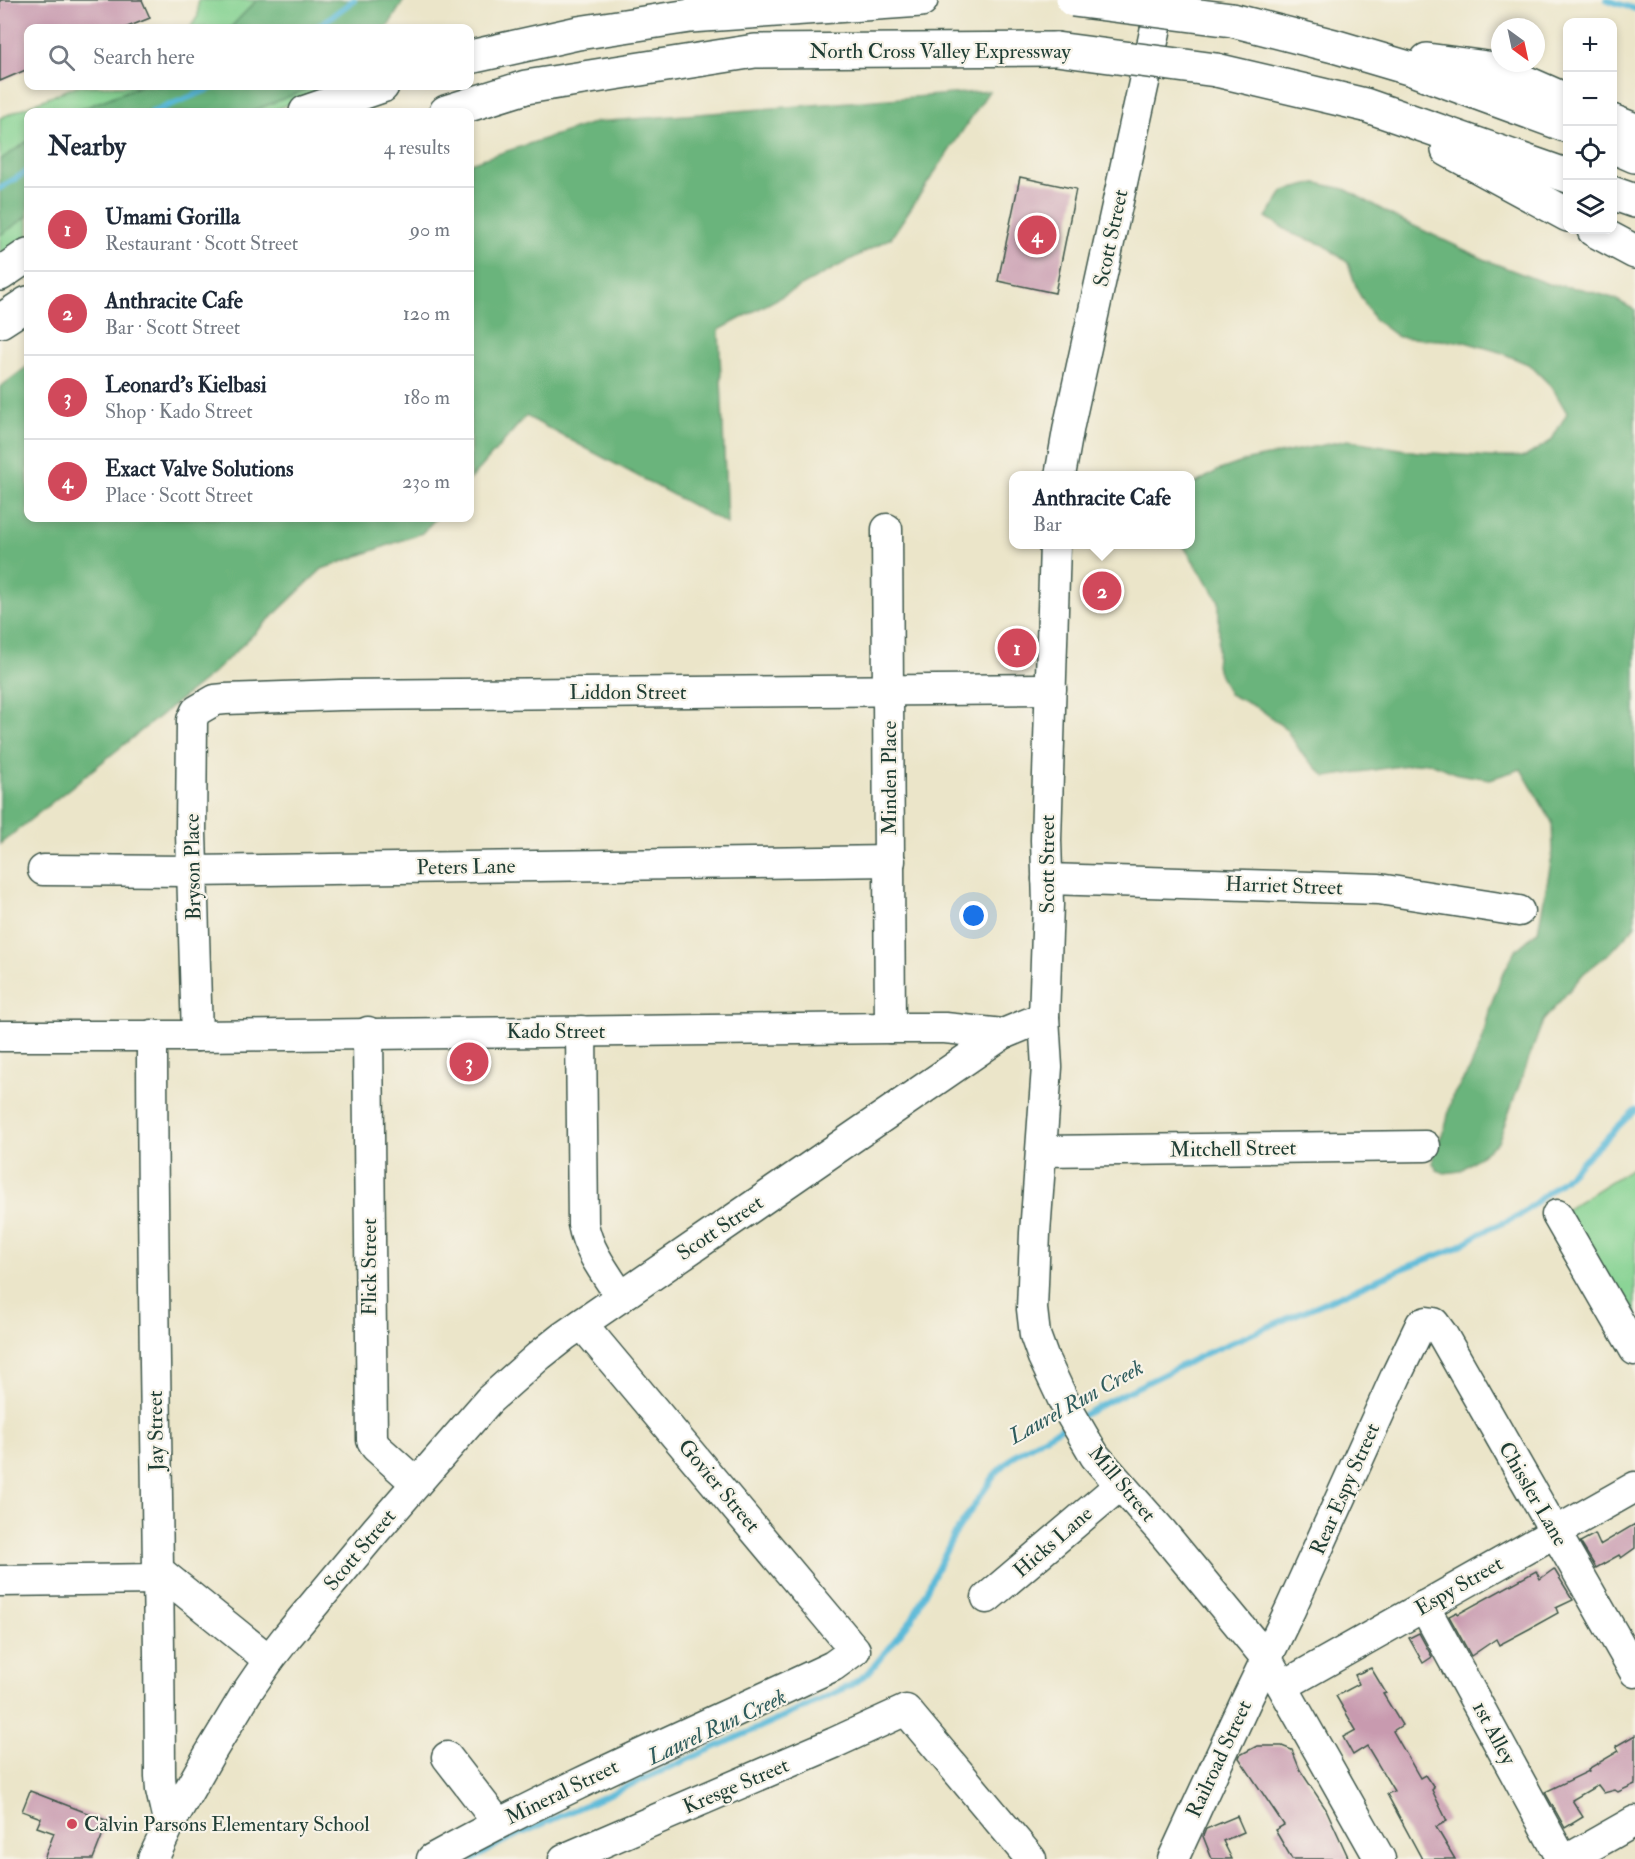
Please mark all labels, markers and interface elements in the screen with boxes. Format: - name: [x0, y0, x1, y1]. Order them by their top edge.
- north arrow: [1491, 18, 1545, 72]
- map controls: [1563, 18, 1617, 234]
- button: +: [1563, 18, 1617, 72]
- search box: [24, 24, 474, 90]
- street label: North Cross Valley Expressway: [809, 38, 1072, 65]
- icon: search: [45, 41, 78, 74]
- text: Search here: [93, 43, 195, 71]
- button: −: [1563, 72, 1617, 126]
- button: locate: [1563, 126, 1617, 180]
- text: Nearby: [48, 131, 126, 163]
- text: 4 results: [384, 135, 450, 160]
- button: layers: [1563, 180, 1617, 234]
- street label: Scott Street: [1088, 187, 1135, 289]
- text: Umami Gorilla: [105, 203, 240, 231]
- pin: 4: [1018, 212, 1056, 258]
- text: 1: [64, 217, 71, 242]
- text: 90 m: [410, 217, 450, 242]
- text: Restaurant · Scott Street: [105, 231, 298, 256]
- text: Anthracite Cafe: [105, 287, 243, 315]
- text: 2: [62, 301, 73, 326]
- text: 120 m: [403, 301, 450, 326]
- text: Bar · Scott Street: [105, 315, 240, 340]
- text: Leonard's Kielbasi: [105, 371, 267, 399]
- text: 3: [64, 385, 71, 410]
- text: 180 m: [403, 385, 450, 410]
- text: Shop · Kado Street: [105, 399, 253, 424]
- text: Exact Valve Solutions: [105, 455, 294, 483]
- text: 4: [62, 469, 73, 494]
- text: 230 m: [402, 469, 450, 494]
- popup: [1009, 471, 1195, 549]
- text: Place · Scott Street: [105, 483, 253, 508]
- text: Anthracite Cafe: [1033, 484, 1171, 512]
- text: Bar: [1033, 512, 1062, 537]
- pin: 2: [1082, 568, 1122, 614]
- pin: 1: [998, 626, 1036, 670]
- street label: Liddon Street: [569, 679, 687, 706]
- street label: Minden Place: [876, 720, 903, 835]
- street label: Bryson Place: [179, 813, 207, 921]
- street label: Scott Street: [1034, 814, 1061, 913]
- street label: Peters Lane: [416, 853, 516, 881]
- street label: Harriet Street: [1225, 870, 1343, 902]
- your location: [959, 901, 988, 930]
- street label: Kado Street: [507, 1018, 606, 1045]
- pin: 3: [450, 1040, 488, 1084]
- street label: Mitchell Street: [1169, 1134, 1297, 1164]
- street label: Scott Street: [671, 1189, 769, 1267]
- street label: Flick Street: [356, 1218, 383, 1316]
- water label: Laurel Run Creek: [1003, 1353, 1148, 1451]
- street label: Jay Street: [142, 1390, 170, 1473]
- street label: Rear Espy Street: [1304, 1419, 1386, 1559]
- street label: Govier Street: [672, 1434, 766, 1538]
- street label: Chissler Lane: [1492, 1437, 1574, 1551]
- street label: Mill Street: [1082, 1440, 1162, 1528]
- street label: Hicks Lane: [1008, 1500, 1098, 1584]
- street label: Scott Street: [318, 1503, 402, 1597]
- street label: Espy Street: [1410, 1550, 1508, 1622]
- water label: Laurel Run Creek: [642, 1683, 791, 1772]
- street label: Railroad Street: [1180, 1696, 1258, 1822]
- street label: 1st Alley: [1466, 1697, 1522, 1770]
- street label: Kresge Street: [679, 1752, 793, 1820]
- street label: Mineral Street: [501, 1753, 623, 1831]
- place label: Calvin Parsons Elementary School: [84, 1811, 370, 1838]
- marker: Calvin Parsons Elementary School: [65, 1817, 79, 1831]

